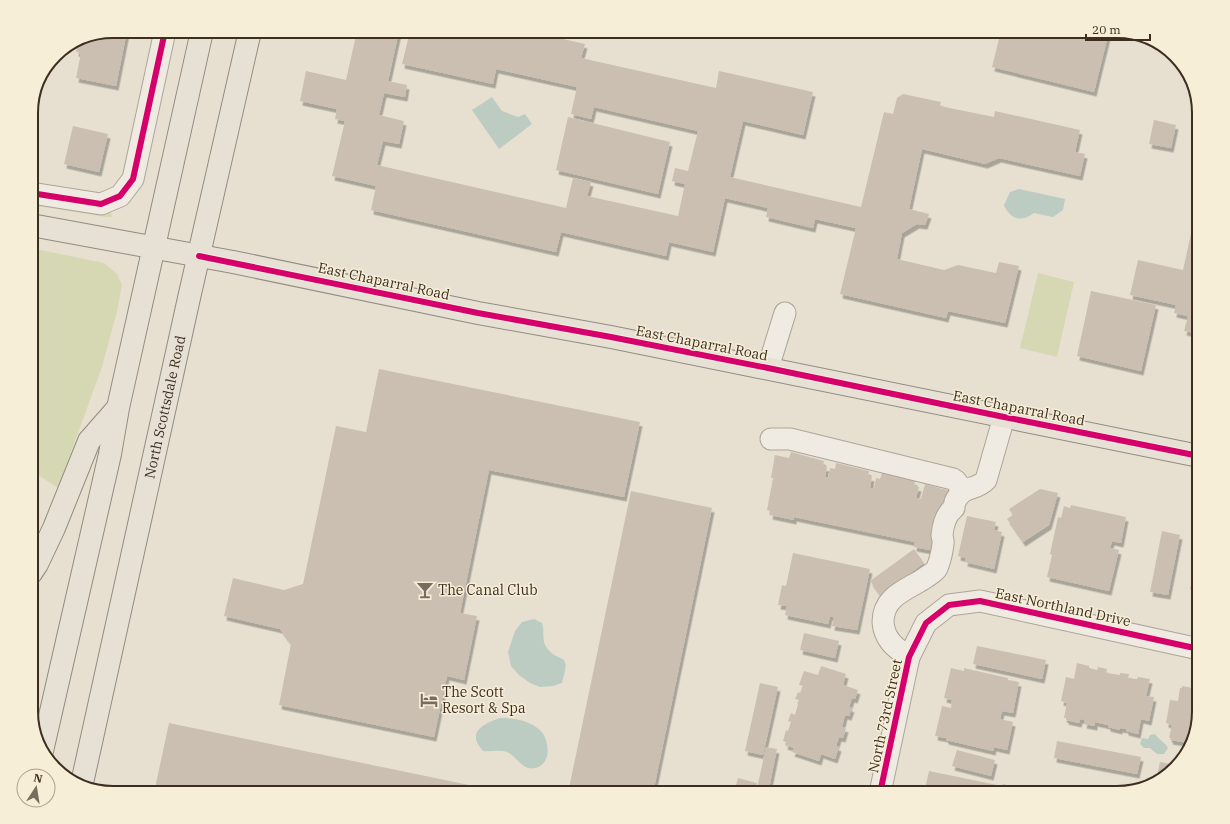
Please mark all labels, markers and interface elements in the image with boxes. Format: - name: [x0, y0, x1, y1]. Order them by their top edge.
- scale bar: [1086, 16, 1150, 42]
- text: 20 m: [1092, 22, 1121, 37]
- street label: East Chaparral Road: [316, 258, 452, 304]
- street label: East Chaparral Road: [634, 321, 770, 365]
- street label: North Scottsdale Road: [140, 333, 190, 480]
- street label: East Chaparral Road: [951, 386, 1087, 430]
- bar icon: The Canal Club: [415, 580, 435, 600]
- place label: The Canal Club: [438, 581, 538, 599]
- street label: East Northland Drive: [994, 584, 1132, 630]
- street label: North 73rd Street: [864, 657, 906, 775]
- place label: The Scott Resort & Spa: [442, 683, 526, 717]
- hotel icon: The Scott Resort & Spa: [419, 690, 439, 710]
- north arrow: [16, 768, 56, 808]
- text: N: [32, 770, 44, 786]

